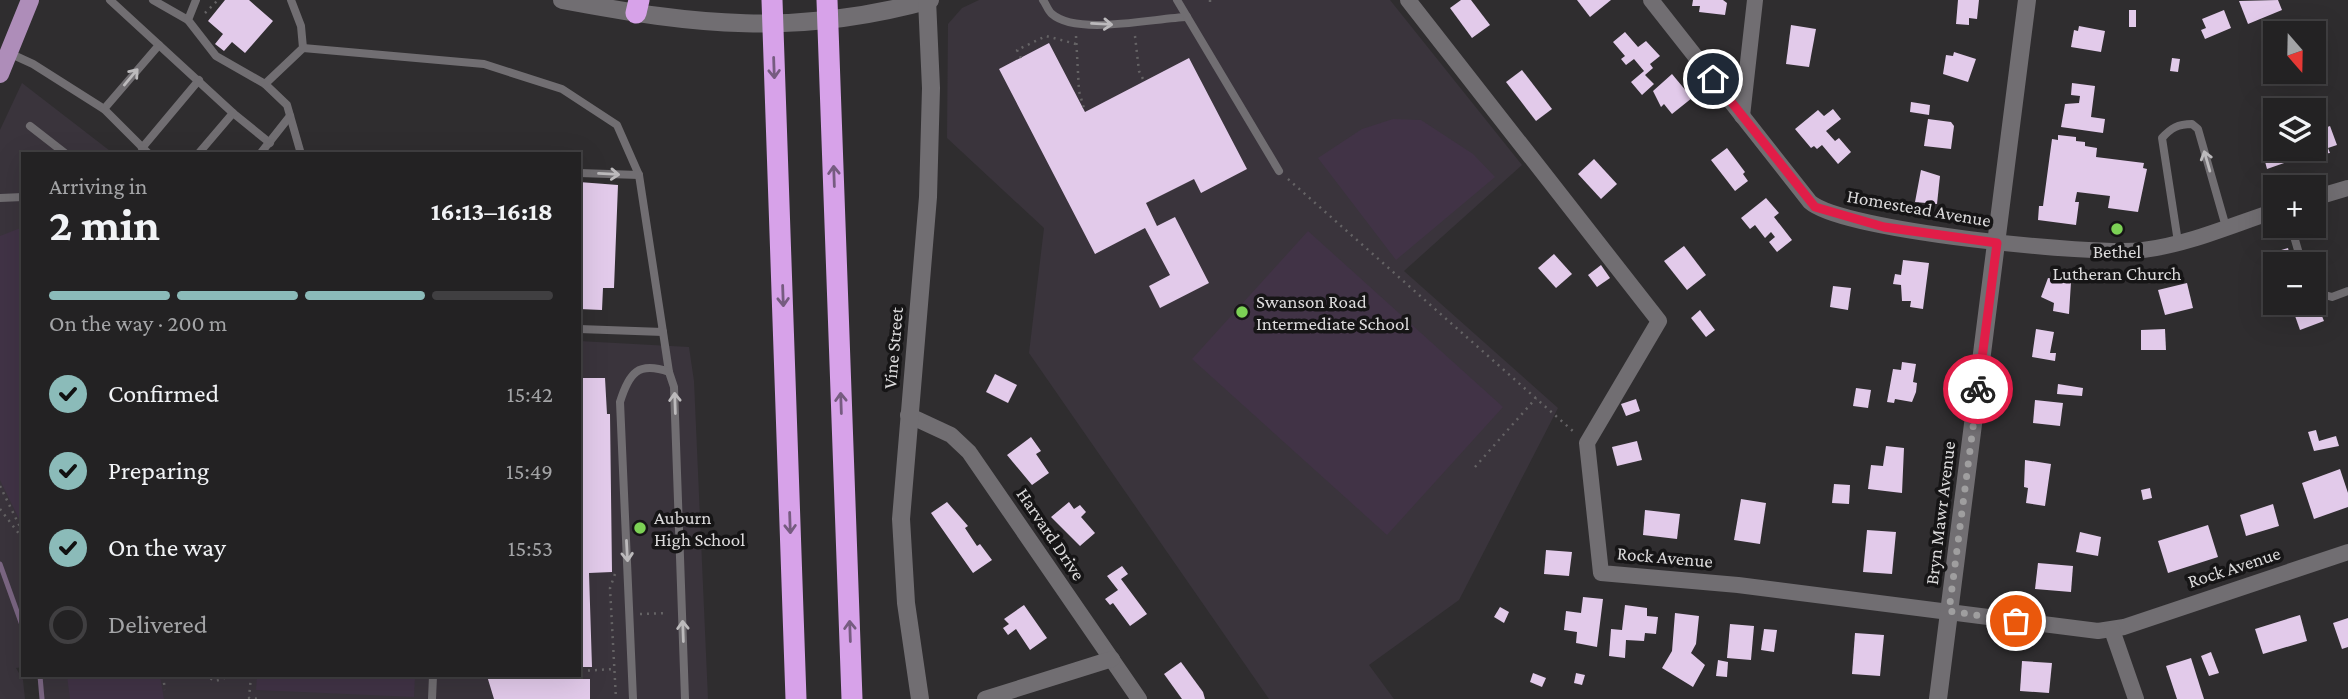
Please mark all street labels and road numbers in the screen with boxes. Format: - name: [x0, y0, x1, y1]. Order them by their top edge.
- street label: Homestead Avenue: [1845, 185, 1993, 231]
- street label: Vine Street: [879, 305, 907, 390]
- street label: Bryn Mawr Avenue: [1921, 440, 1959, 586]
- street label: Harvard Drive: [1012, 484, 1090, 584]
- street label: Rock Avenue: [1616, 542, 1714, 572]
- street label: Rock Avenue: [2185, 542, 2283, 592]

